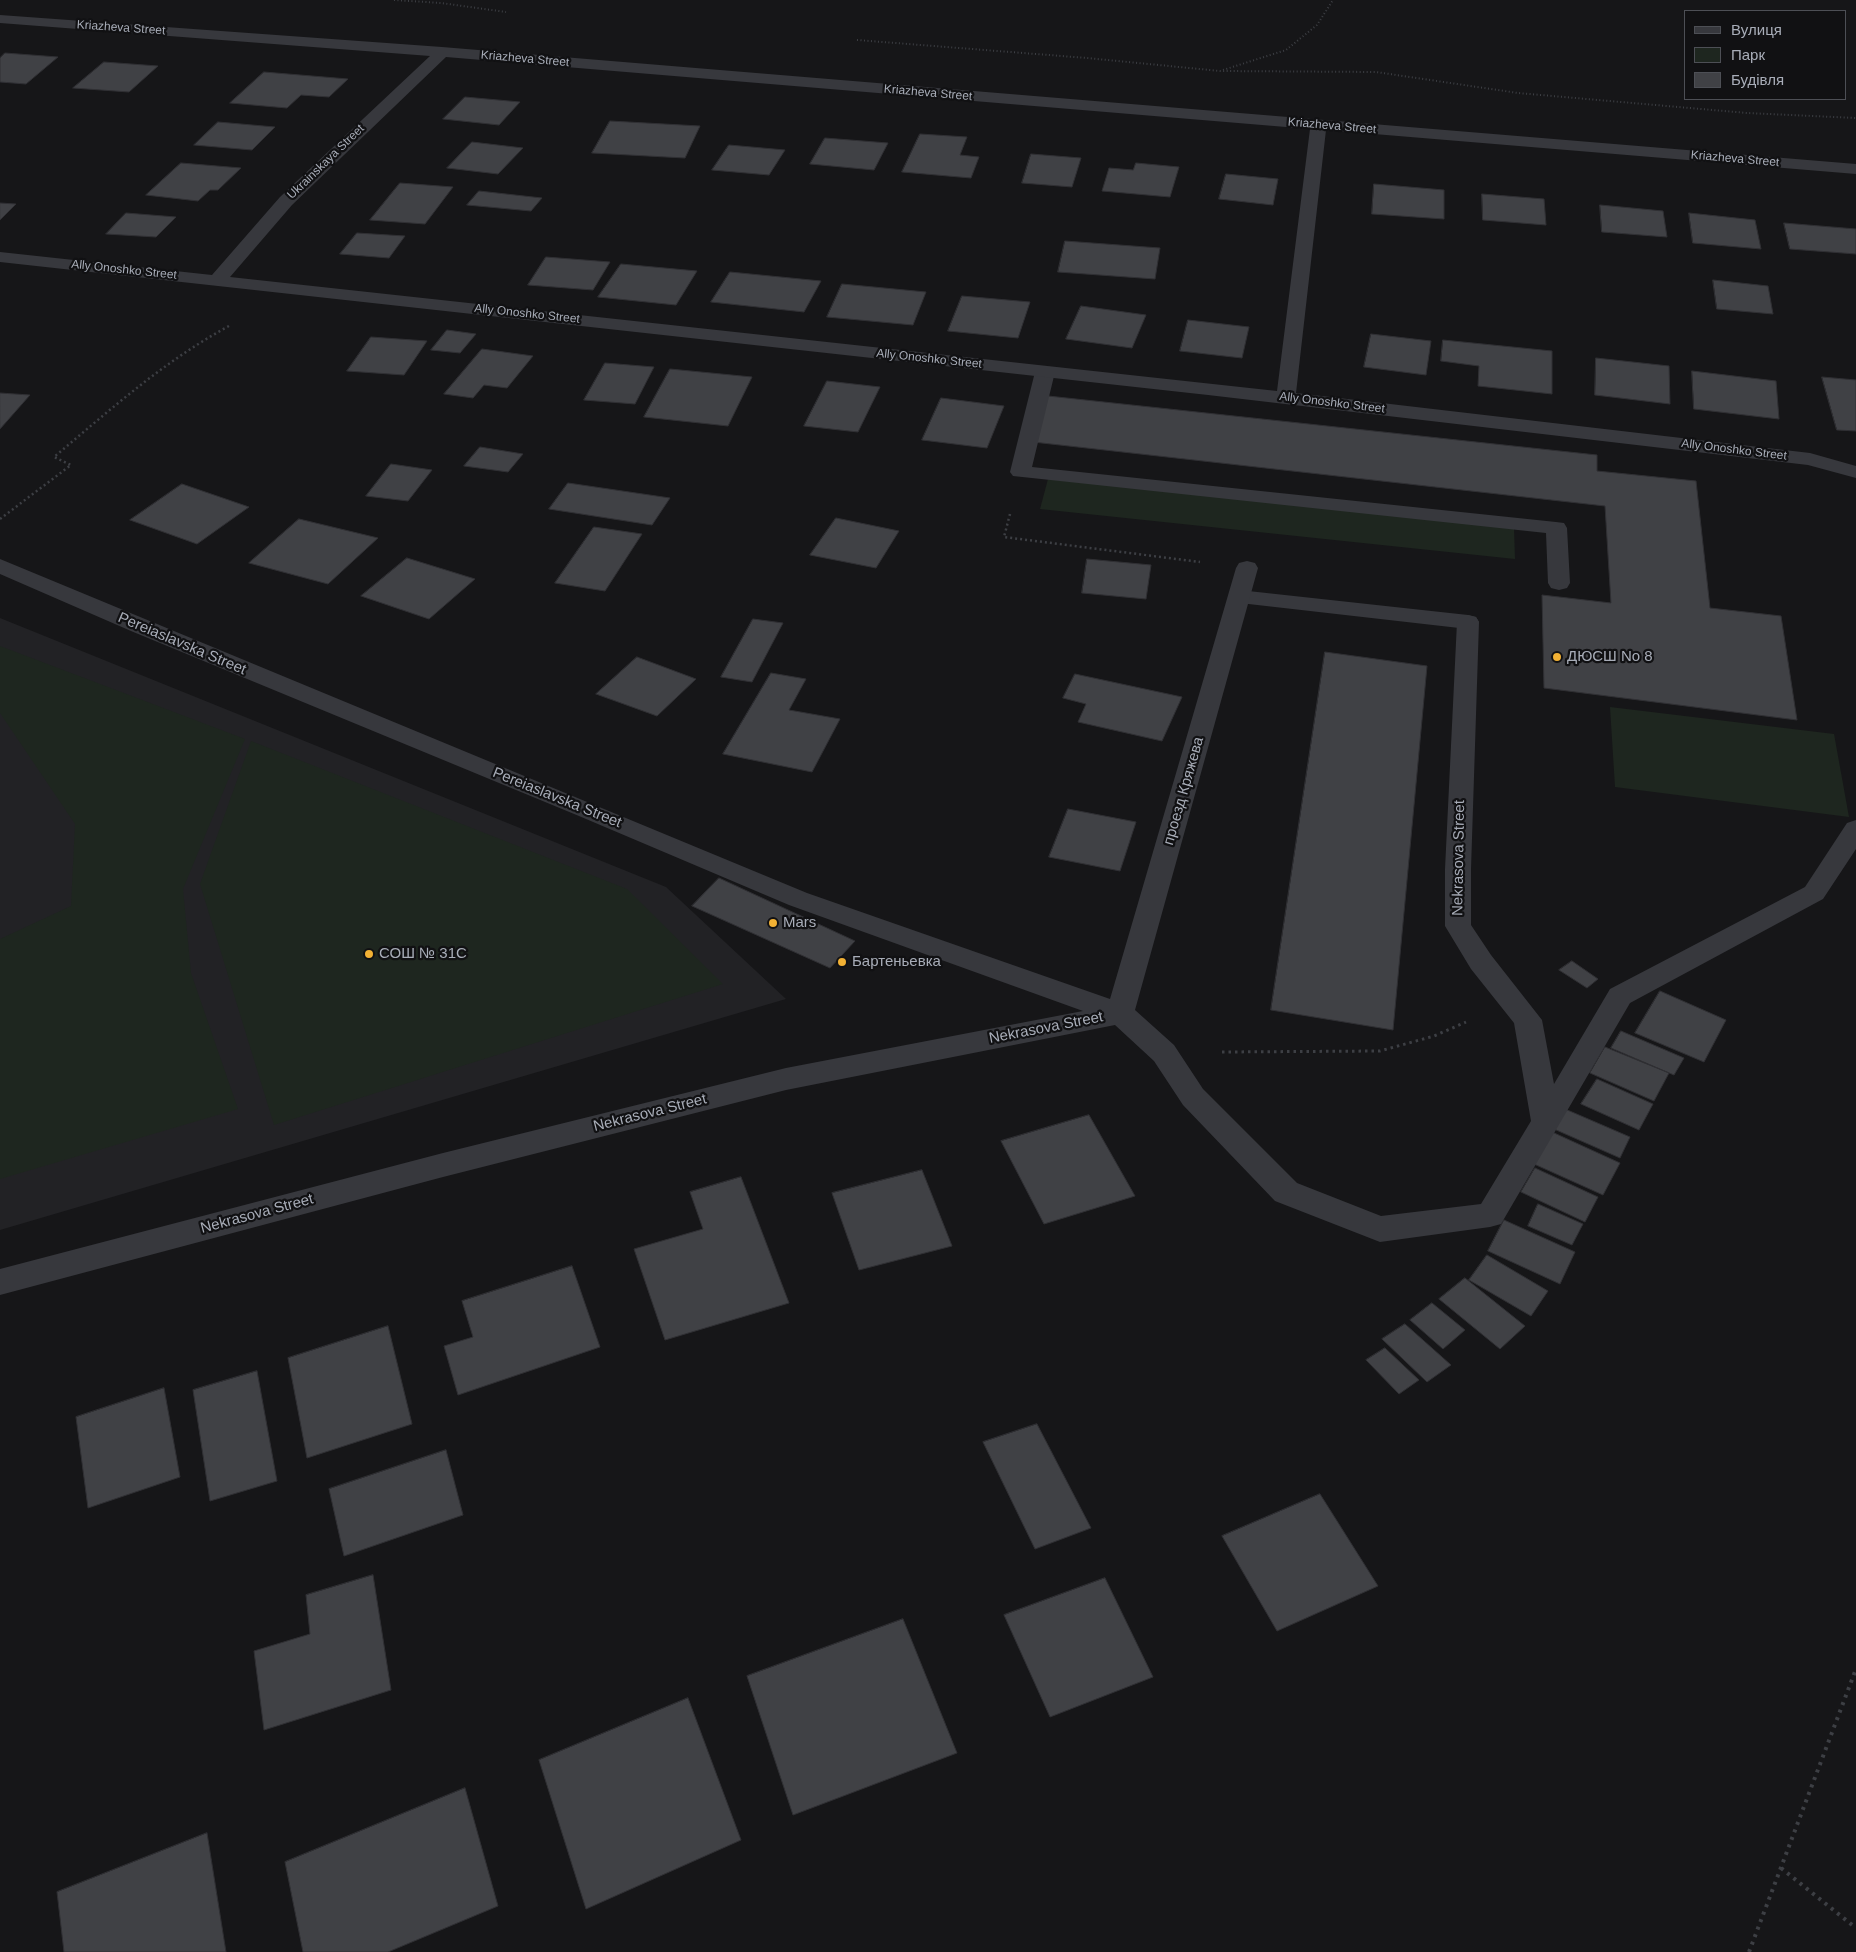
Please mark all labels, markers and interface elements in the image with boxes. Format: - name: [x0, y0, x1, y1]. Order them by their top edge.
- legend: [1684, 10, 1846, 100]
- street label: Kriazheva Street: [76, 18, 166, 38]
- text: Вулиця: [1731, 21, 1782, 38]
- text: Парк: [1731, 46, 1765, 63]
- street label: Kriazheva Street: [480, 48, 570, 70]
- text: Будівля: [1731, 71, 1784, 88]
- street label: Kriazheva Street: [883, 82, 973, 104]
- street label: Kriazheva Street: [1287, 115, 1377, 137]
- street label: Ukrainskaya Street: [285, 122, 367, 202]
- street label: Kriazheva Street: [1690, 148, 1780, 170]
- street label: Ally Onoshko Street: [71, 257, 177, 283]
- street label: Ally Onoshko Street: [474, 301, 580, 327]
- street label: Ally Onoshko Street: [876, 346, 982, 372]
- street label: Ally Onoshko Street: [1278, 389, 1386, 417]
- street label: Ally Onoshko Street: [1680, 436, 1788, 464]
- street label: Pereiaslavska Street: [115, 609, 249, 679]
- place label: ДЮСШ No 8: [1567, 648, 1653, 666]
- marker: ДЮСШ No 8: [1551, 651, 1563, 663]
- street label: проезд Кряжева: [1160, 735, 1208, 847]
- street label: Pereiaslavska Street: [490, 764, 624, 832]
- street label: Nekrasova Street: [1449, 800, 1469, 916]
- place label: Mars: [783, 914, 816, 932]
- marker: Mars: [767, 917, 779, 929]
- place label: СОШ № 31С: [379, 945, 467, 963]
- marker: СОШ № 31С: [363, 948, 375, 960]
- place label: Бартеньевка: [852, 953, 941, 971]
- marker: Бартеньевка: [836, 956, 848, 968]
- street label: Nekrasova Street: [987, 1008, 1105, 1048]
- street label: Nekrasova Street: [592, 1090, 708, 1136]
- street label: Nekrasova Street: [199, 1190, 315, 1238]

